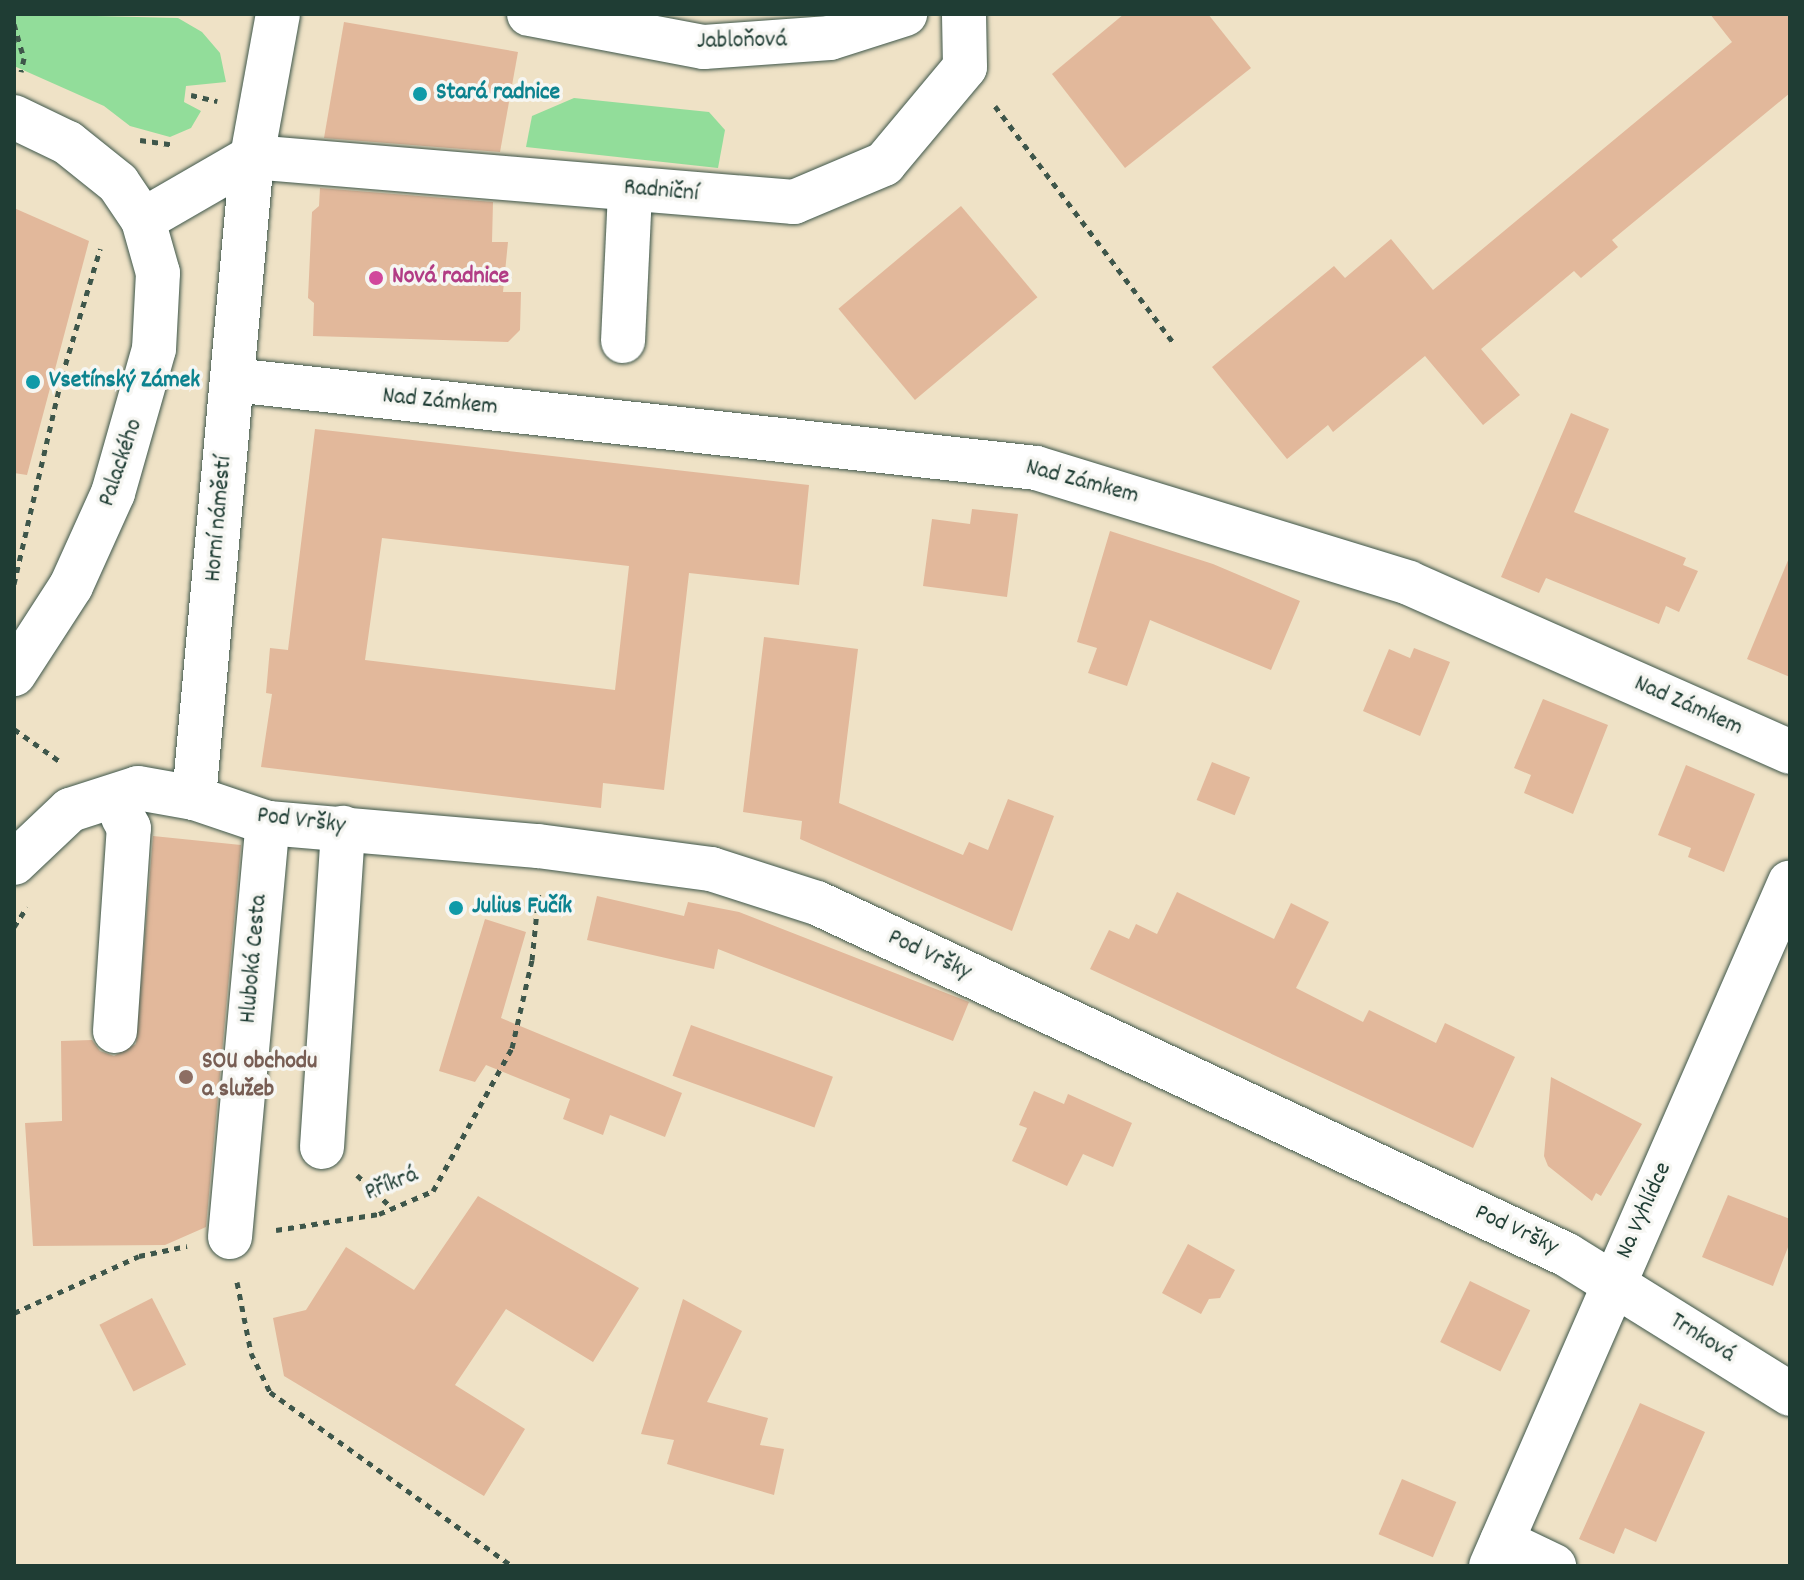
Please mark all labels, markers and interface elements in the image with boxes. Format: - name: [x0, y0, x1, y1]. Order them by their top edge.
- street label: Jabloňová: [696, 27, 788, 57]
- place label: Stará radnice: [436, 80, 560, 108]
- marker: Stará radnice: [411, 85, 429, 103]
- street label: Radniční: [622, 174, 700, 210]
- place label: Nová radnice: [392, 264, 509, 292]
- marker: Nová radnice: [367, 269, 385, 287]
- place label: Vsetínský Zámek: [49, 368, 200, 396]
- marker: Vsetínský Zámek: [24, 373, 42, 391]
- street label: Nad Zámkem: [381, 383, 499, 423]
- street label: Palackého: [94, 415, 150, 511]
- street label: Nad Zámkem: [1022, 454, 1142, 512]
- street label: Horní náměstí: [200, 455, 240, 583]
- street label: Nad Zámkem: [1629, 670, 1747, 744]
- street label: Pod Vršky: [255, 802, 347, 842]
- street label: Hluboká Cesta: [235, 893, 275, 1025]
- place label: Julius Fučík: [472, 894, 572, 922]
- marker: Julius Fučík: [447, 899, 465, 917]
- street label: Pod Vršky: [883, 924, 975, 988]
- place label: SOU obchodu a služeb: [202, 1049, 317, 1105]
- marker: SOU obchodu a služeb: [177, 1068, 195, 1086]
- street label: Na Vyhlídce: [1611, 1158, 1679, 1264]
- street label: Příkrá: [361, 1161, 423, 1209]
- street label: Pod Vršky: [1470, 1199, 1562, 1263]
- street label: Trnková: [1664, 1308, 1740, 1370]

